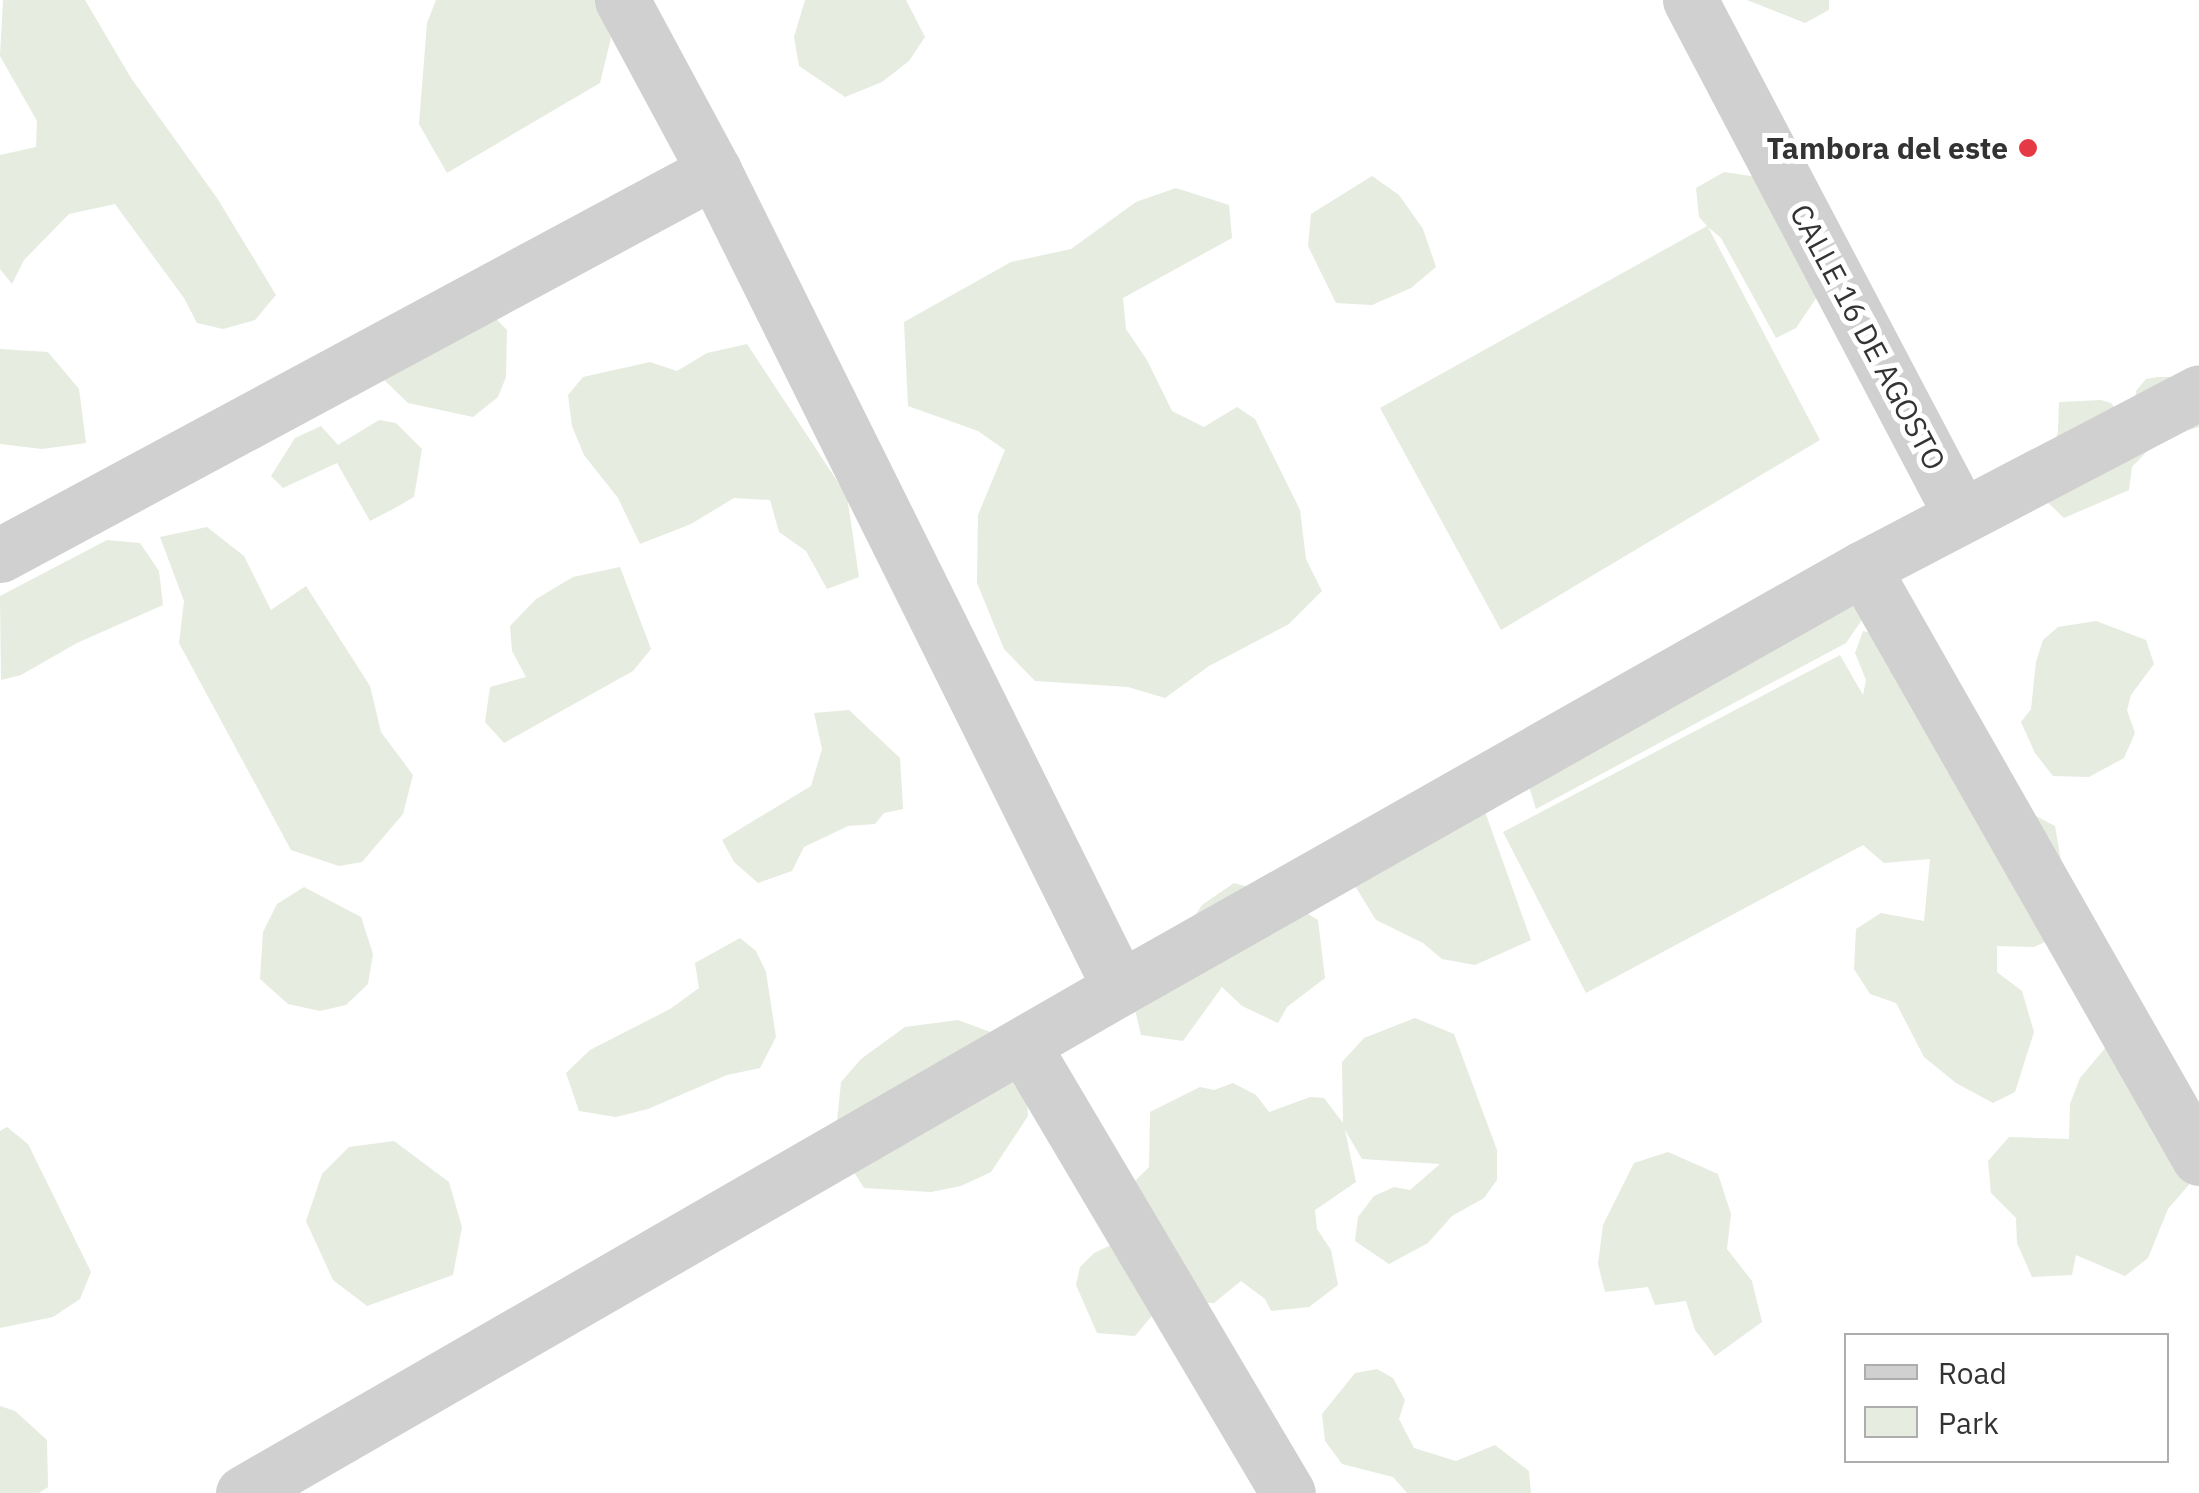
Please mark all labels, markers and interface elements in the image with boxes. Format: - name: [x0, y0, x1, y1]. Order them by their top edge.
- place label: Tambora del este: [1766, 130, 2008, 166]
- marker: Tambora del este: [2017, 137, 2039, 159]
- street label: CALLE 16 DE AGOSTO: [1783, 198, 1953, 476]
- legend: [1844, 1333, 2169, 1463]
- text: Road: [1938, 1353, 2007, 1392]
- text: Park: [1938, 1403, 1999, 1442]

